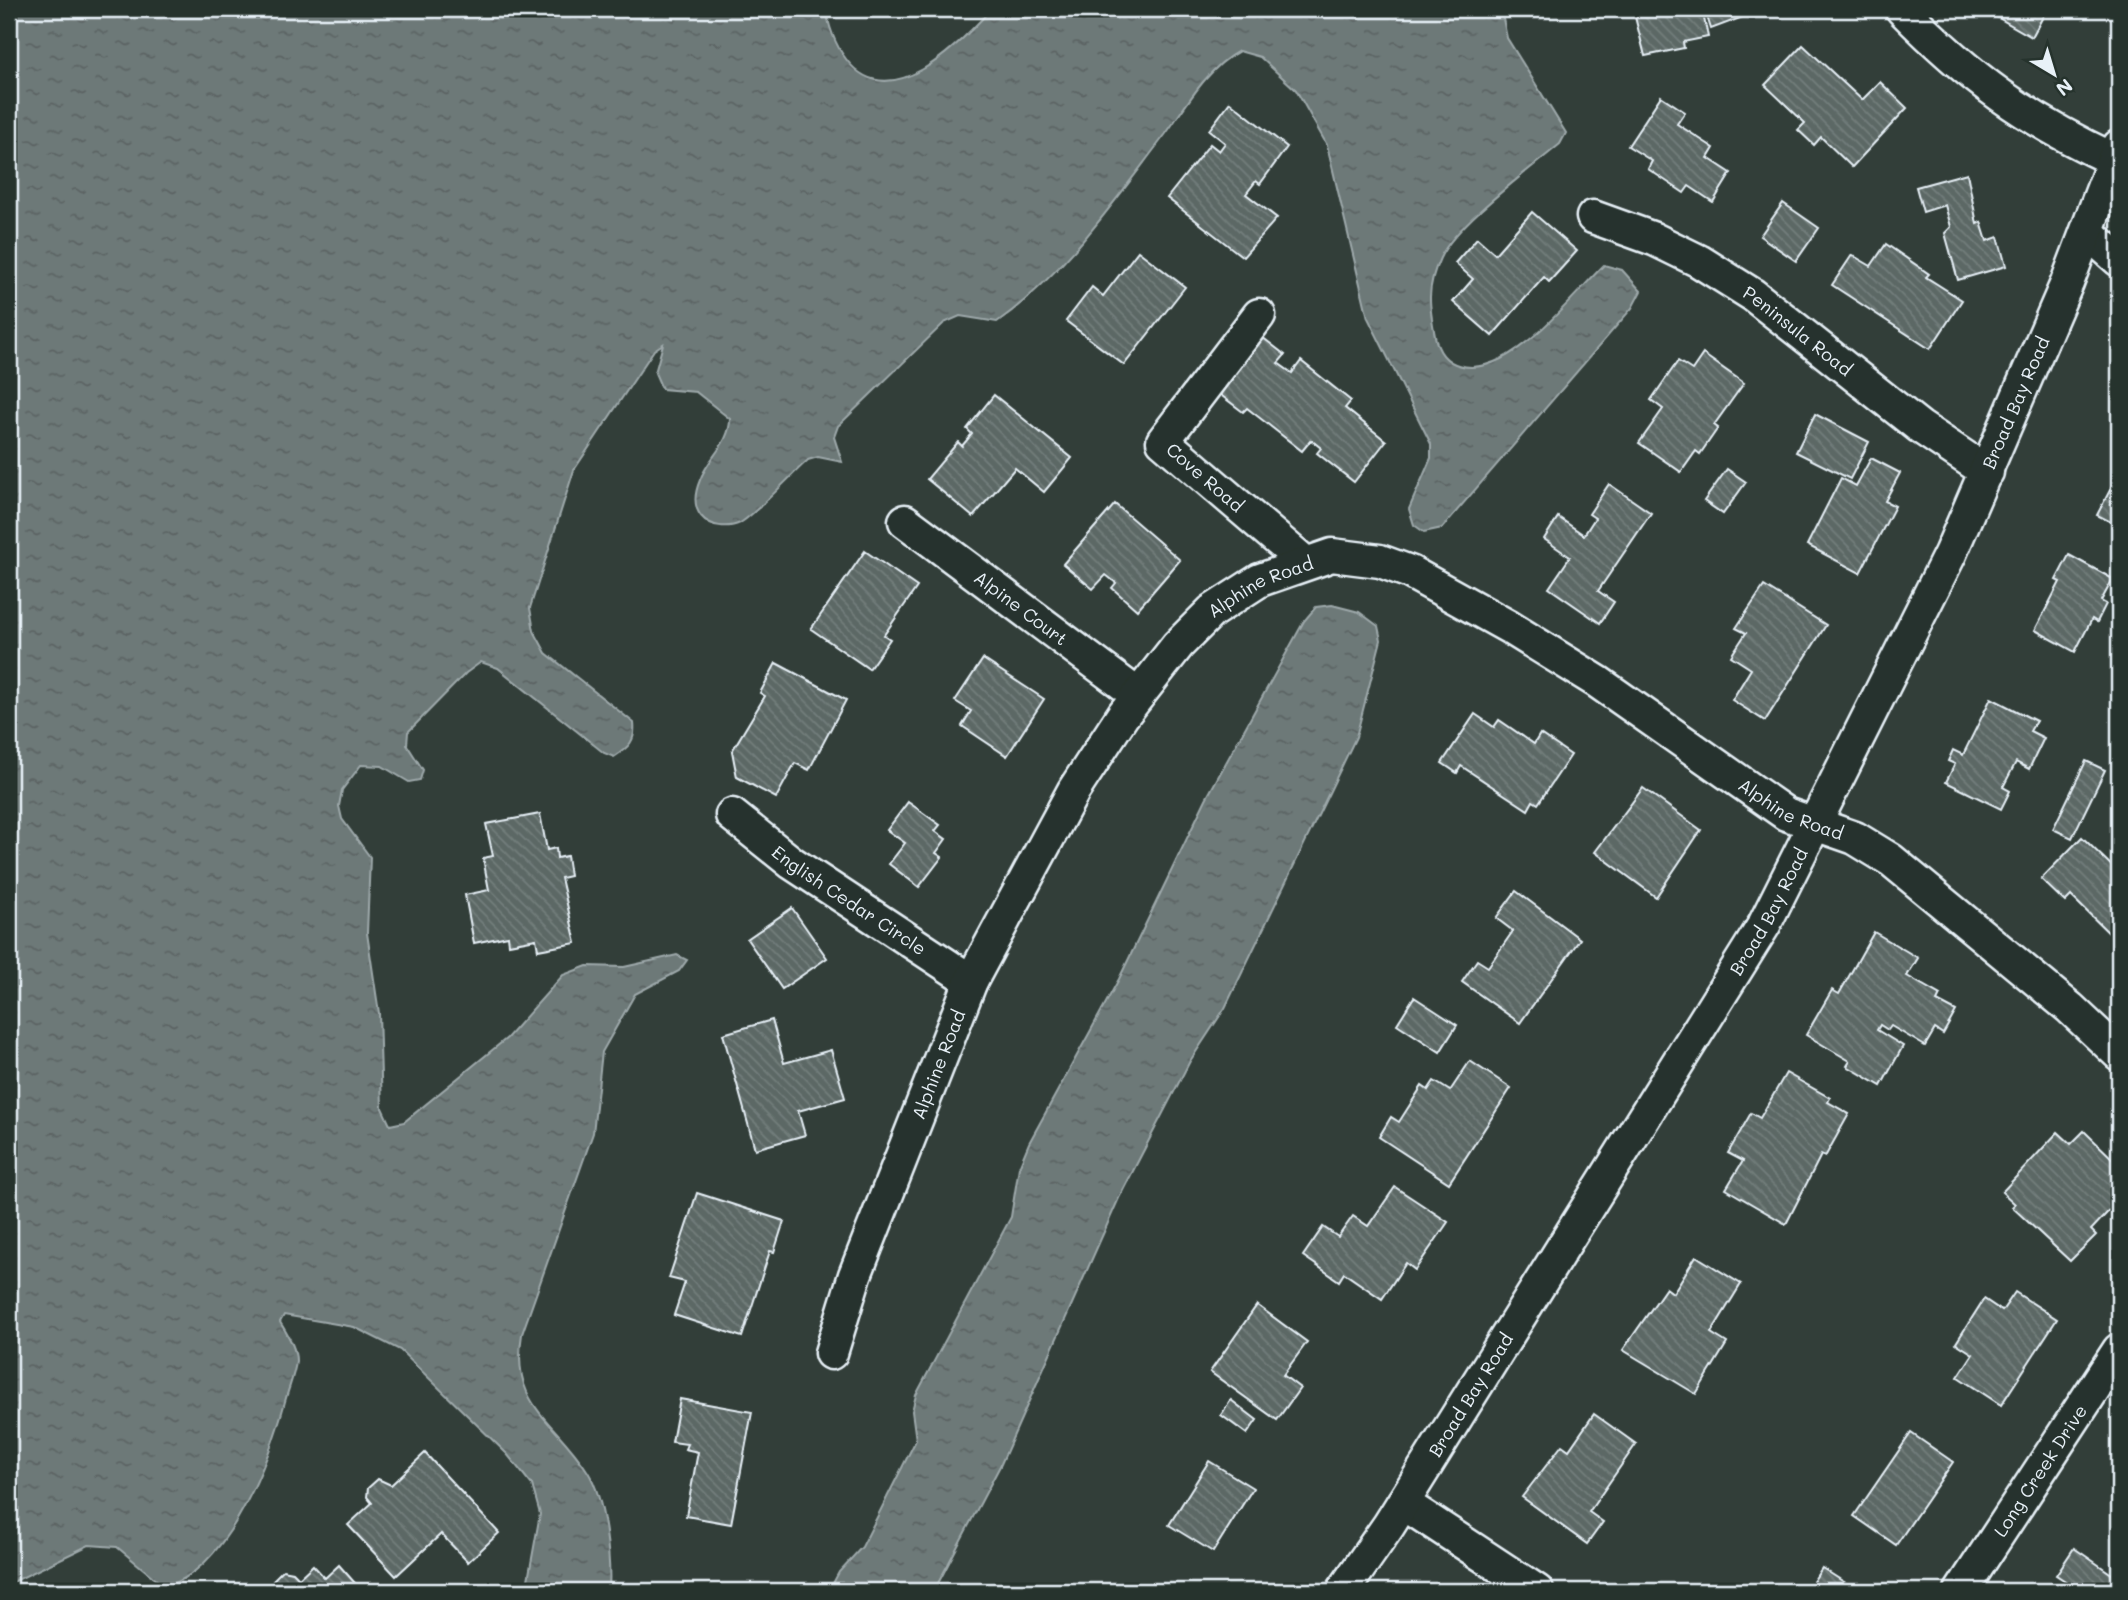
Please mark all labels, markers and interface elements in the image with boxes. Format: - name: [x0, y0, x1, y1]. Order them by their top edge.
- north arrow: [2020, 38, 2090, 108]
- text: N: [2051, 74, 2078, 102]
- street label: Peninsula Road: [1739, 280, 1857, 381]
- street label: Broad Bay Road: [1976, 333, 2055, 472]
- street label: Cove Road: [1161, 437, 1249, 517]
- street label: Alphine Road: [1203, 551, 1316, 623]
- street label: Alpine Court: [970, 565, 1073, 651]
- street label: Alphine Road: [1734, 772, 1847, 845]
- street label: English Cedar Circle: [767, 840, 931, 960]
- street label: Broad Bay Road: [1724, 844, 1813, 980]
- street label: Alphine Road: [906, 1006, 970, 1123]
- street label: Broad Bay Road: [1423, 1328, 1518, 1461]
- street label: Long Creek Drive: [1988, 1400, 2092, 1541]

